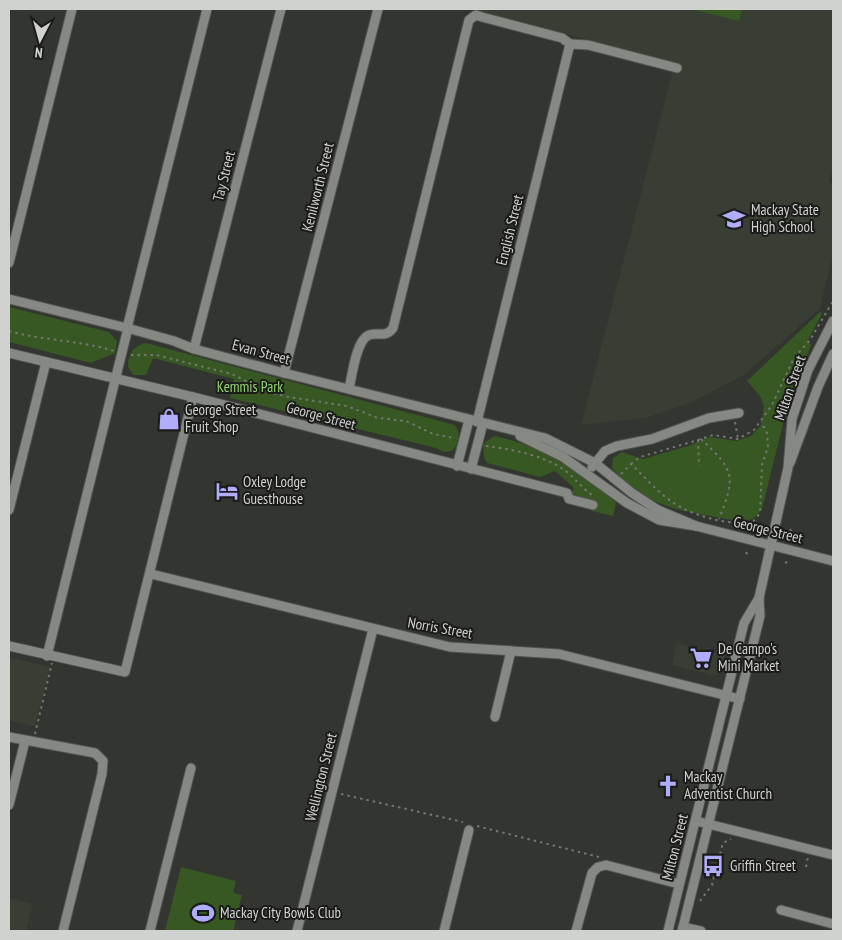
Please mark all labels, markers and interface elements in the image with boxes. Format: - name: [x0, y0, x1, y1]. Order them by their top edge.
- north arrow: [15, 15, 65, 65]
- text: N: [34, 44, 43, 62]
- street label: Kenilworth Street: [297, 140, 338, 233]
- street label: Tay Street: [208, 149, 239, 203]
- street label: English Street: [492, 193, 527, 267]
- place label: Mackay State High School: [751, 200, 819, 236]
- school or university icon: Mackay State High School: [721, 206, 747, 232]
- street label: Evan Street: [230, 335, 292, 368]
- street label: Milton Street: [770, 353, 810, 423]
- park label: Kemmis Park: [217, 377, 283, 396]
- street label: George Street: [284, 397, 358, 434]
- place label: George Street Fruit Shop: [185, 400, 256, 436]
- shop icon: George Street Fruit Shop: [156, 406, 182, 432]
- place label: Oxley Lodge Guesthouse: [243, 472, 306, 508]
- hotel icon: Oxley Lodge Guesthouse: [214, 478, 240, 504]
- street label: George Street: [731, 512, 805, 547]
- street label: Norris Street: [406, 612, 474, 643]
- place label: De Campo's Mini Market: [718, 639, 780, 675]
- supermarket icon: De Campo's Mini Market: [688, 645, 714, 671]
- street label: Wellington Street: [300, 731, 341, 823]
- place label: Mackay Adventist Church: [684, 767, 772, 803]
- church icon: Mackay Adventist Church: [655, 773, 681, 799]
- street label: Milton Street: [657, 812, 692, 882]
- bus stop icon: Griffin Street: [700, 853, 726, 879]
- place label: Griffin Street: [730, 856, 796, 875]
- sports icon: Mackay City Bowls Club: [190, 900, 216, 926]
- place label: Mackay City Bowls Club: [220, 903, 341, 922]

